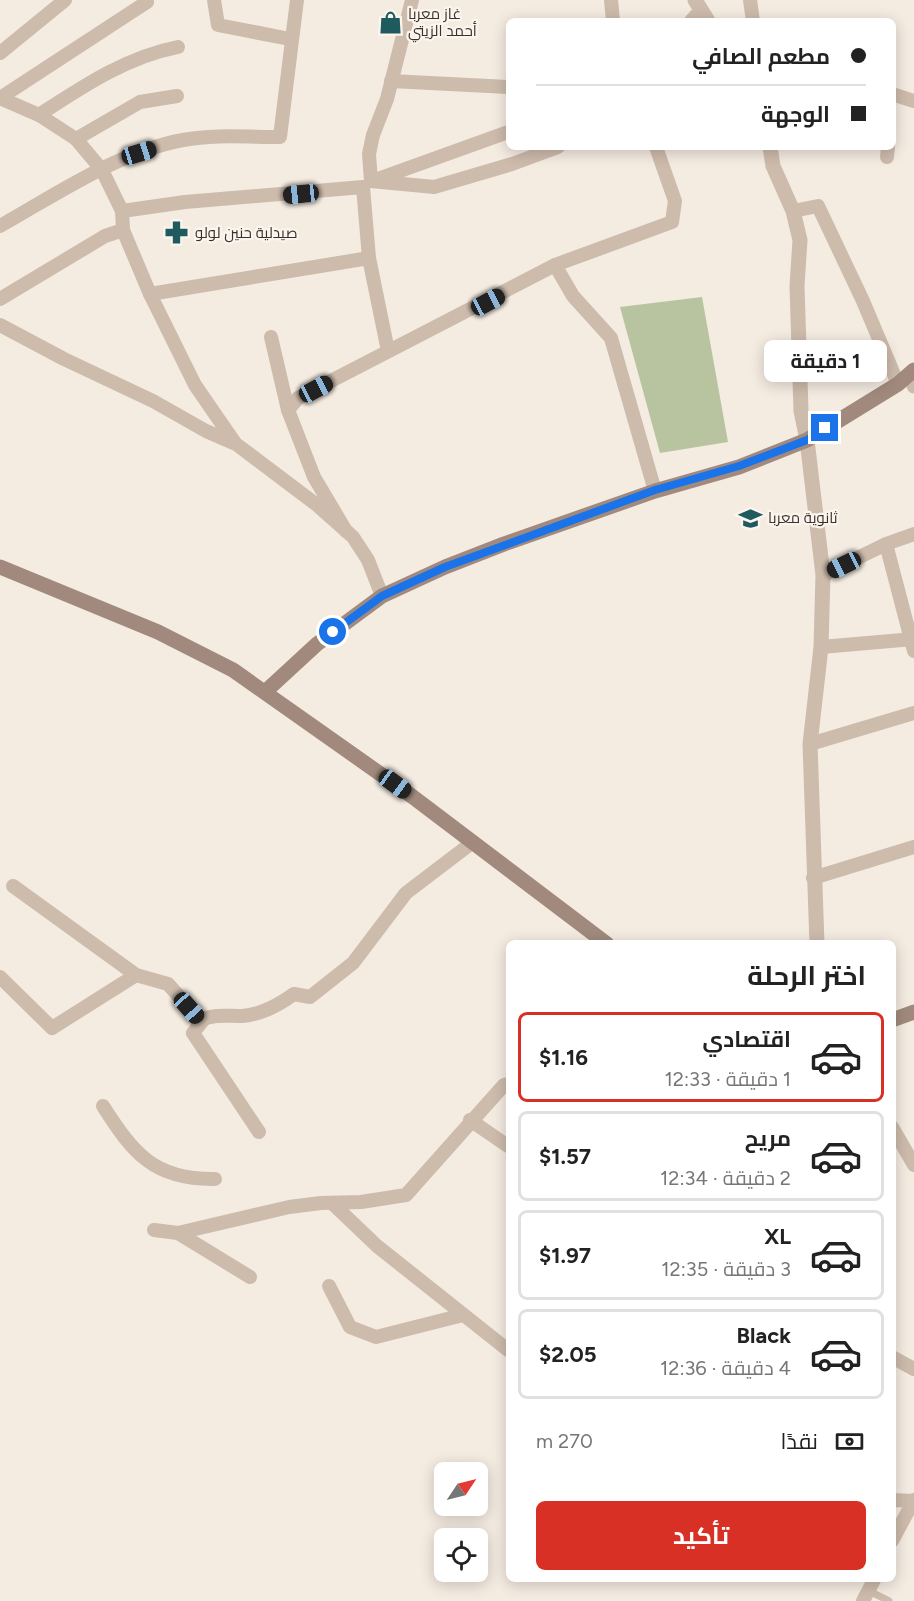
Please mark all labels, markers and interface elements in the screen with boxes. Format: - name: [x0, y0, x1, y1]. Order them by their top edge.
- place label: غاز معربا أحمد الزيتي: [408, 5, 477, 43]
- shop icon: غاز معربا أحمد الزيتي: [377, 10, 403, 36]
- text: مطعم الصافي: [692, 43, 830, 70]
- text: الوجهة: [761, 101, 830, 128]
- car: [119, 139, 159, 167]
- car: [282, 183, 320, 205]
- pharmacy icon: صيدلية حنين لولو: [164, 220, 190, 246]
- place label: صيدلية حنين لولو: [195, 224, 298, 243]
- car: [468, 286, 508, 318]
- callout: 1 دقيقة: [764, 341, 886, 383]
- text: 1 دقيقة: [791, 349, 860, 373]
- car: [296, 373, 336, 405]
- route end: [811, 414, 838, 441]
- school or university icon: ثانوية معربا: [737, 505, 763, 531]
- place label: ثانوية معربا: [768, 509, 838, 527]
- car: [824, 549, 864, 581]
- route start: [319, 618, 346, 645]
- car: [375, 766, 415, 802]
- text: اختر الرحلة: [747, 959, 866, 992]
- car: [170, 989, 208, 1027]
- text: اقتصادي: [702, 1026, 791, 1053]
- icon: car: [809, 1030, 863, 1084]
- text: $1.16: [539, 1044, 588, 1071]
- text: 1 دقيقة · 12:33: [665, 1067, 791, 1091]
- text: مريح: [745, 1125, 791, 1152]
- icon: car: [809, 1129, 863, 1183]
- text: $1.57: [539, 1143, 591, 1170]
- text: 2 دقيقة · 12:34: [660, 1166, 791, 1190]
- text: XL: [764, 1223, 791, 1250]
- icon: car: [809, 1228, 863, 1282]
- text: $1.97: [539, 1242, 591, 1269]
- text: 3 دقيقة · 12:35: [661, 1257, 791, 1281]
- text: Black: [737, 1322, 791, 1349]
- icon: car: [809, 1327, 863, 1381]
- text: $2.05: [539, 1341, 596, 1368]
- text: 4 دقيقة · 12:36: [660, 1356, 791, 1380]
- icon: cash: [833, 1425, 866, 1458]
- text: نقدًا: [780, 1428, 818, 1455]
- text: 270 m: [536, 1429, 593, 1453]
- north arrow: [434, 1462, 488, 1516]
- map controls: [434, 1462, 488, 1582]
- button: تأكيد: [536, 1501, 866, 1570]
- button: locate: [434, 1528, 488, 1582]

